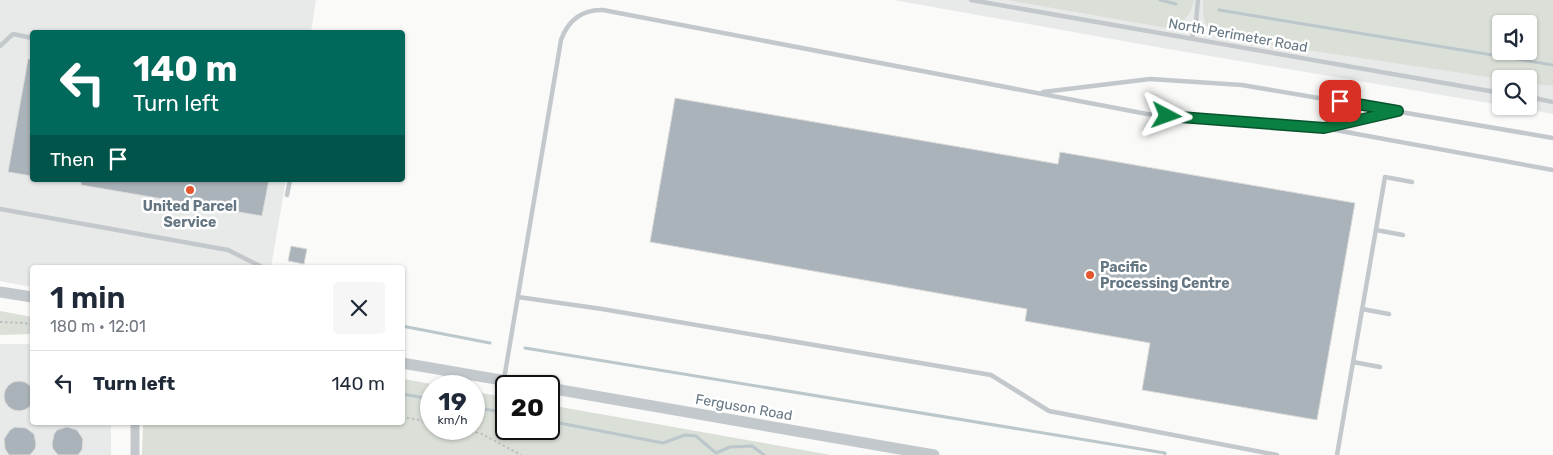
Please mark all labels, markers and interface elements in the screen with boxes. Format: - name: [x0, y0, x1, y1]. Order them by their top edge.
- street label: North Perimeter Road: [1167, 15, 1309, 56]
- map controls: [1492, 15, 1537, 115]
- button: sound: [1492, 15, 1537, 60]
- text: 140 m: [133, 48, 238, 90]
- icon: left: [50, 50, 115, 115]
- button: search: [1492, 70, 1537, 115]
- pin: [1319, 80, 1361, 122]
- icon: arrive: [1326, 87, 1354, 115]
- position arrow: [1140, 89, 1192, 141]
- text: Turn left: [133, 90, 219, 117]
- icon: arrive: [104, 145, 132, 173]
- text: Then: [50, 148, 94, 171]
- marker: United Parcel Service: [184, 184, 196, 196]
- place label: United Parcel Service: [143, 198, 237, 231]
- place label: Pacific Processing Centre: [1100, 259, 1229, 292]
- marker: Pacific Processing Centre: [1084, 269, 1096, 281]
- text: 1 min: [50, 280, 125, 316]
- button: close: [333, 282, 385, 334]
- text: 180 m · 12:01: [50, 317, 146, 336]
- icon: left: [50, 369, 78, 397]
- text: Turn left: [93, 372, 175, 395]
- text: 140 m: [331, 372, 385, 395]
- speed limit sign: 20: [495, 375, 560, 440]
- text: 19: [438, 387, 467, 416]
- street label: Ferguson Road: [694, 391, 794, 424]
- text: km/h: [438, 413, 467, 427]

